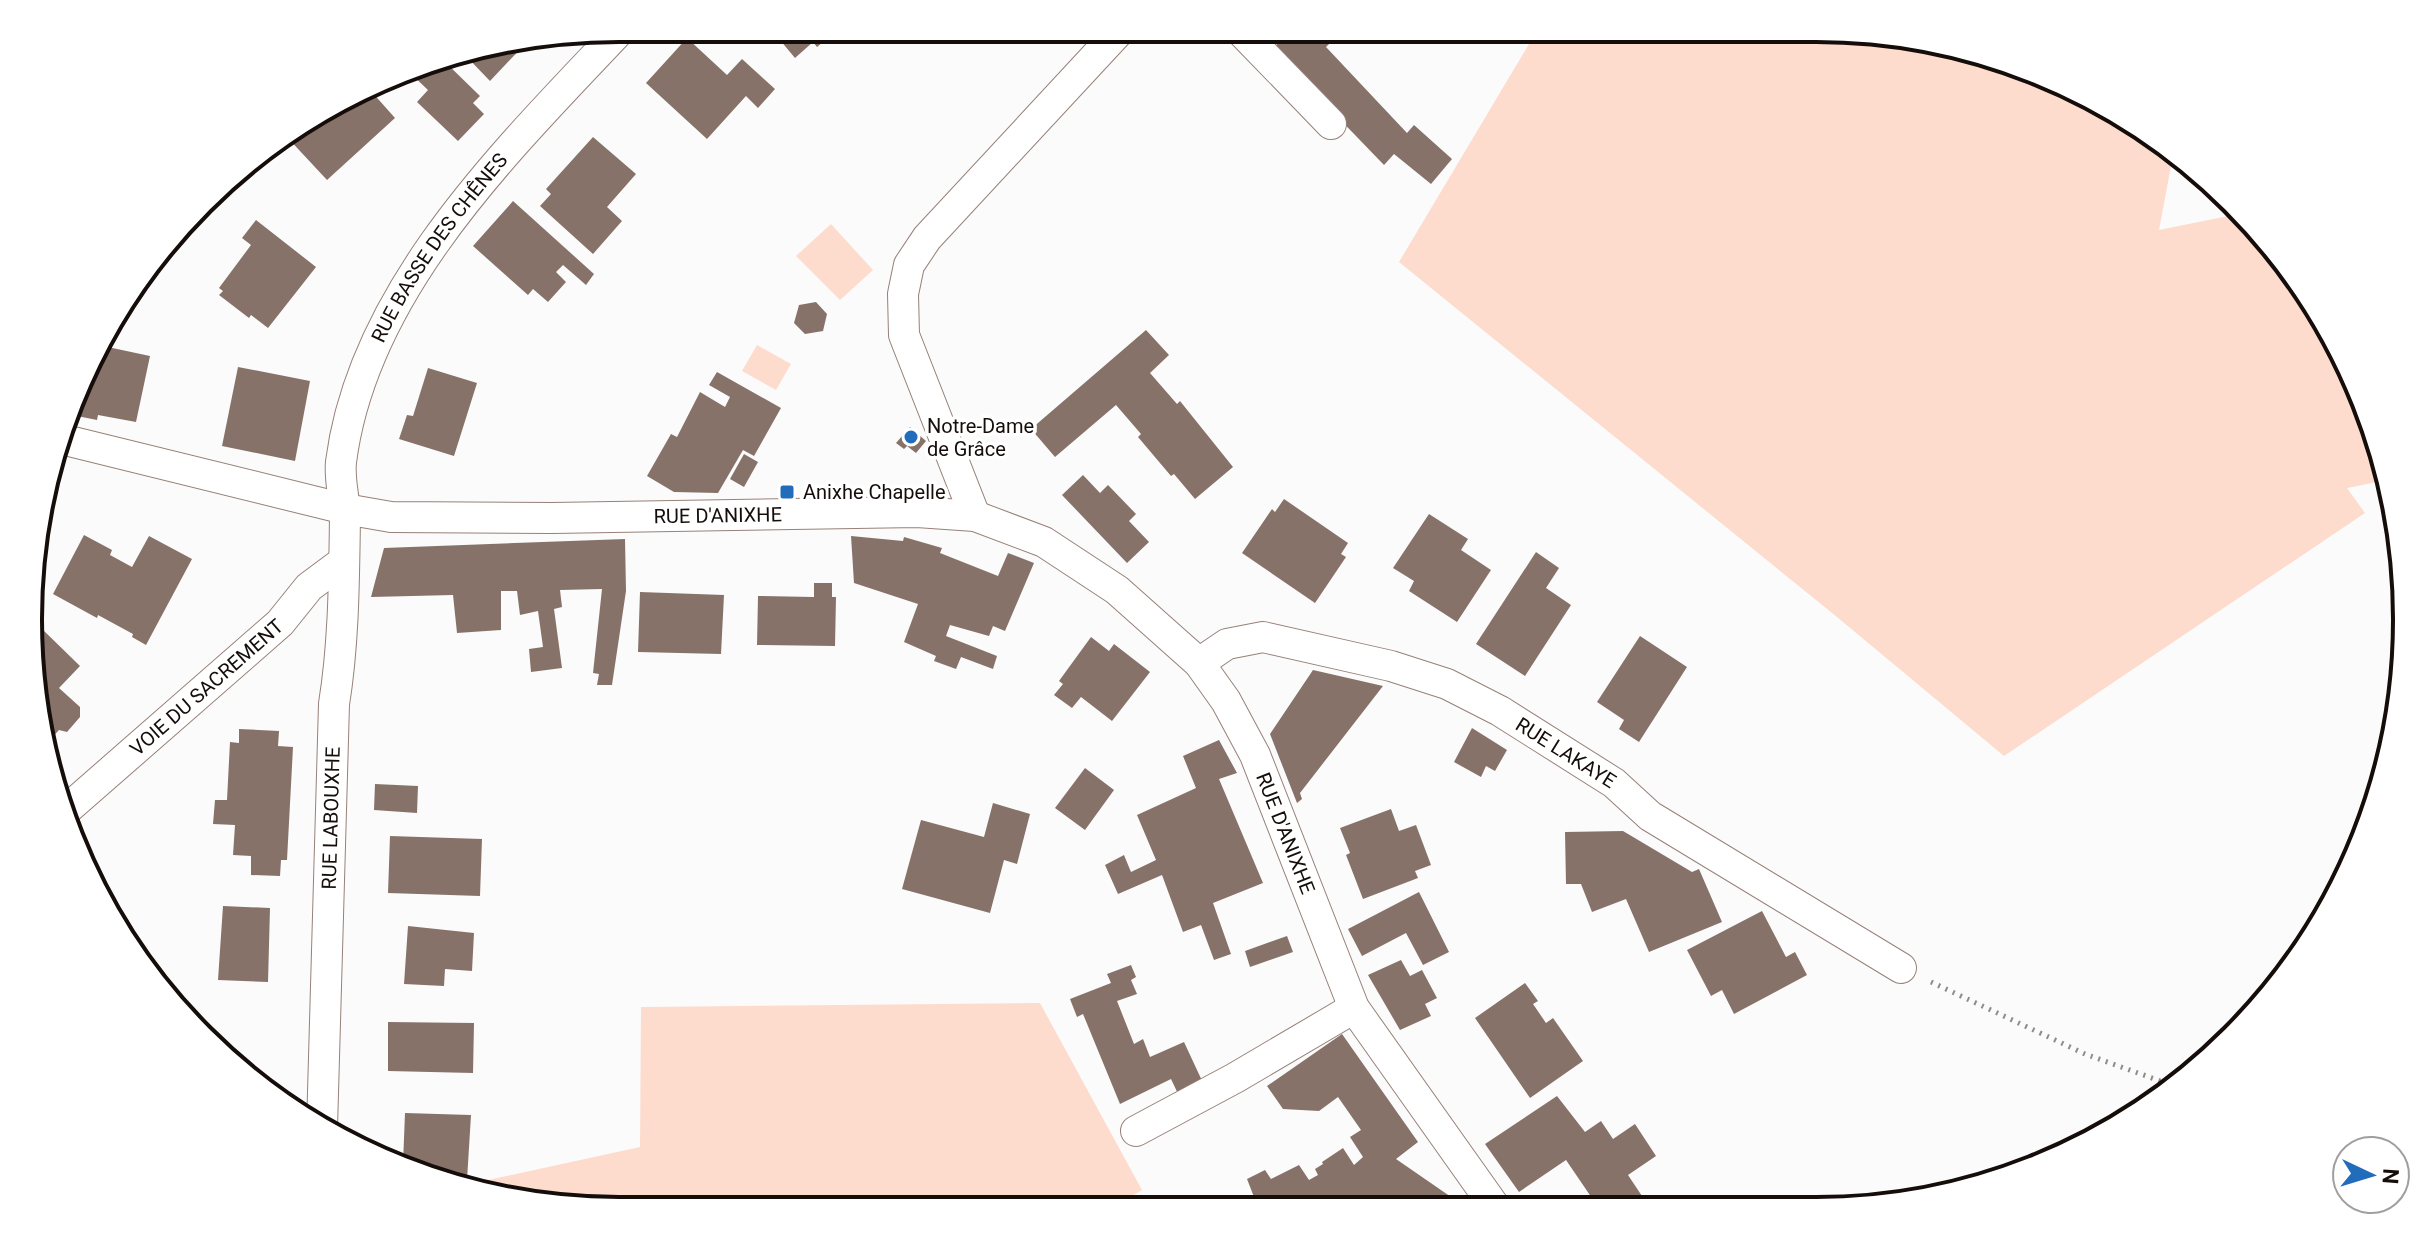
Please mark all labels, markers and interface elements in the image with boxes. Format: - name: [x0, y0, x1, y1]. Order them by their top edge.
- street label: RUE BASSE DES CHÊNES: [366, 148, 512, 346]
- place label: Notre-Dame de Grâce: [927, 414, 1034, 461]
- marker: Notre-Dame de Grâce: [902, 428, 920, 446]
- place label: Anixhe Chapelle: [803, 480, 946, 504]
- marker: Anixhe Chapelle: [778, 483, 796, 501]
- street label: RUE D'ANIXHE: [653, 502, 782, 528]
- street label: VOIE DU SACREMENT: [125, 614, 288, 761]
- street label: RUE LAKAYE: [1511, 712, 1620, 793]
- street label: RUE LABOUXHE: [317, 746, 345, 890]
- street label: RUE D'ANIXHE: [1251, 769, 1320, 897]
- north arrow: [2331, 1135, 2411, 1215]
- text: N: [2377, 1168, 2403, 1185]

